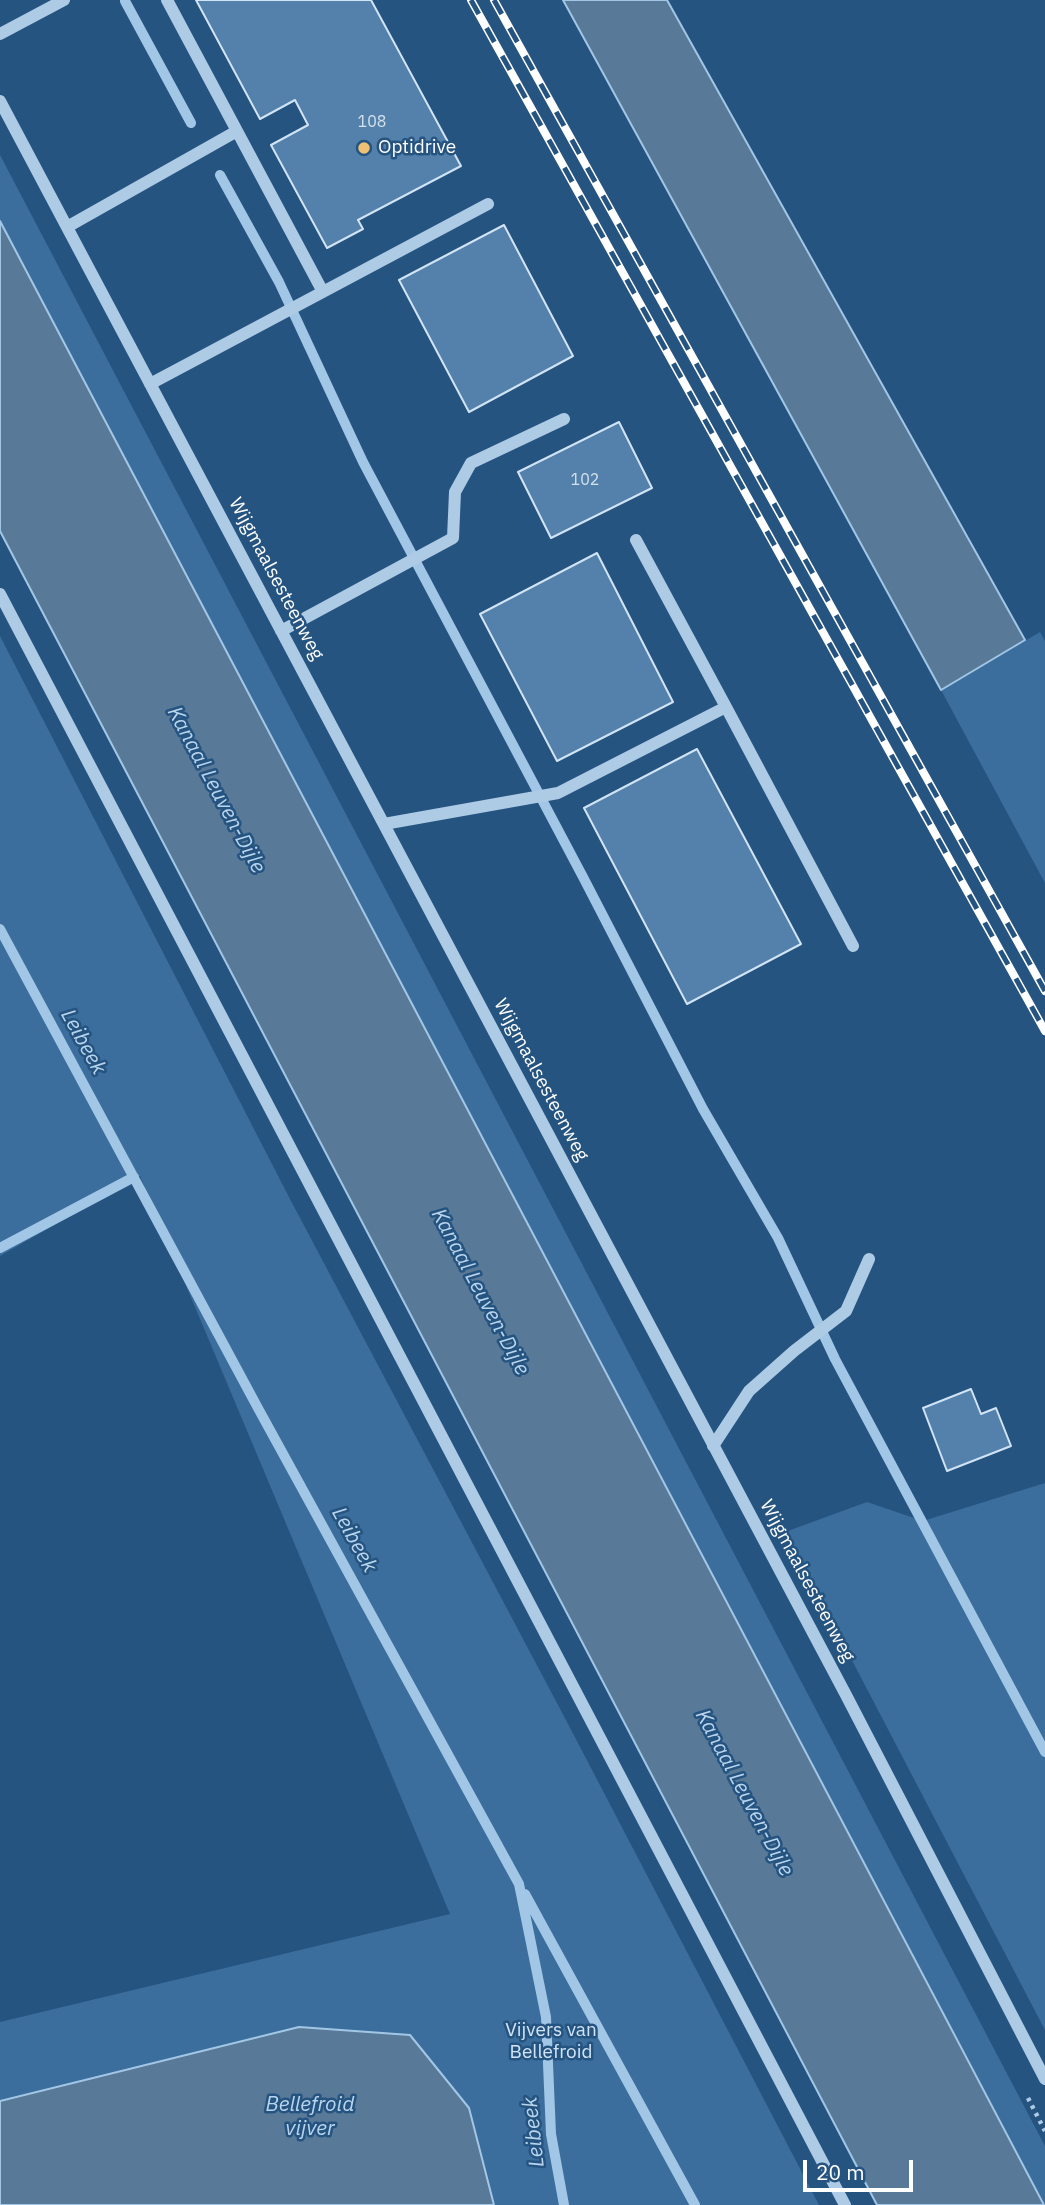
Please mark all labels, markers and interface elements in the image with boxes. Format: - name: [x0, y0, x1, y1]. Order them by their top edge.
- house number: 108: [358, 112, 386, 132]
- place label: Optidrive: [378, 137, 456, 159]
- marker: Optidrive: [356, 140, 372, 156]
- house number: 102: [571, 470, 599, 490]
- street label: Wijgmaalsesteenweg: [224, 494, 328, 664]
- water label: Kanaal Leuven-Dijle: [161, 703, 271, 877]
- street label: Wijgmaalsesteenweg: [489, 995, 593, 1165]
- water label: Leibeek: [55, 1005, 111, 1079]
- water label: Kanaal Leuven-Dijle: [425, 1205, 535, 1379]
- street label: Wijgmaalsesteenweg: [755, 1496, 859, 1666]
- water label: Leibeek: [326, 1503, 382, 1577]
- water label: Kanaal Leuven-Dijle: [689, 1706, 799, 1880]
- park label: Vijvers van Bellefroid: [505, 2020, 597, 2064]
- water label: Bellefroid vijver: [266, 2092, 354, 2142]
- water label: Leibeek: [518, 2096, 550, 2168]
- scale bar: [807, 2146, 917, 2190]
- text: 20 m: [816, 2158, 865, 2186]

